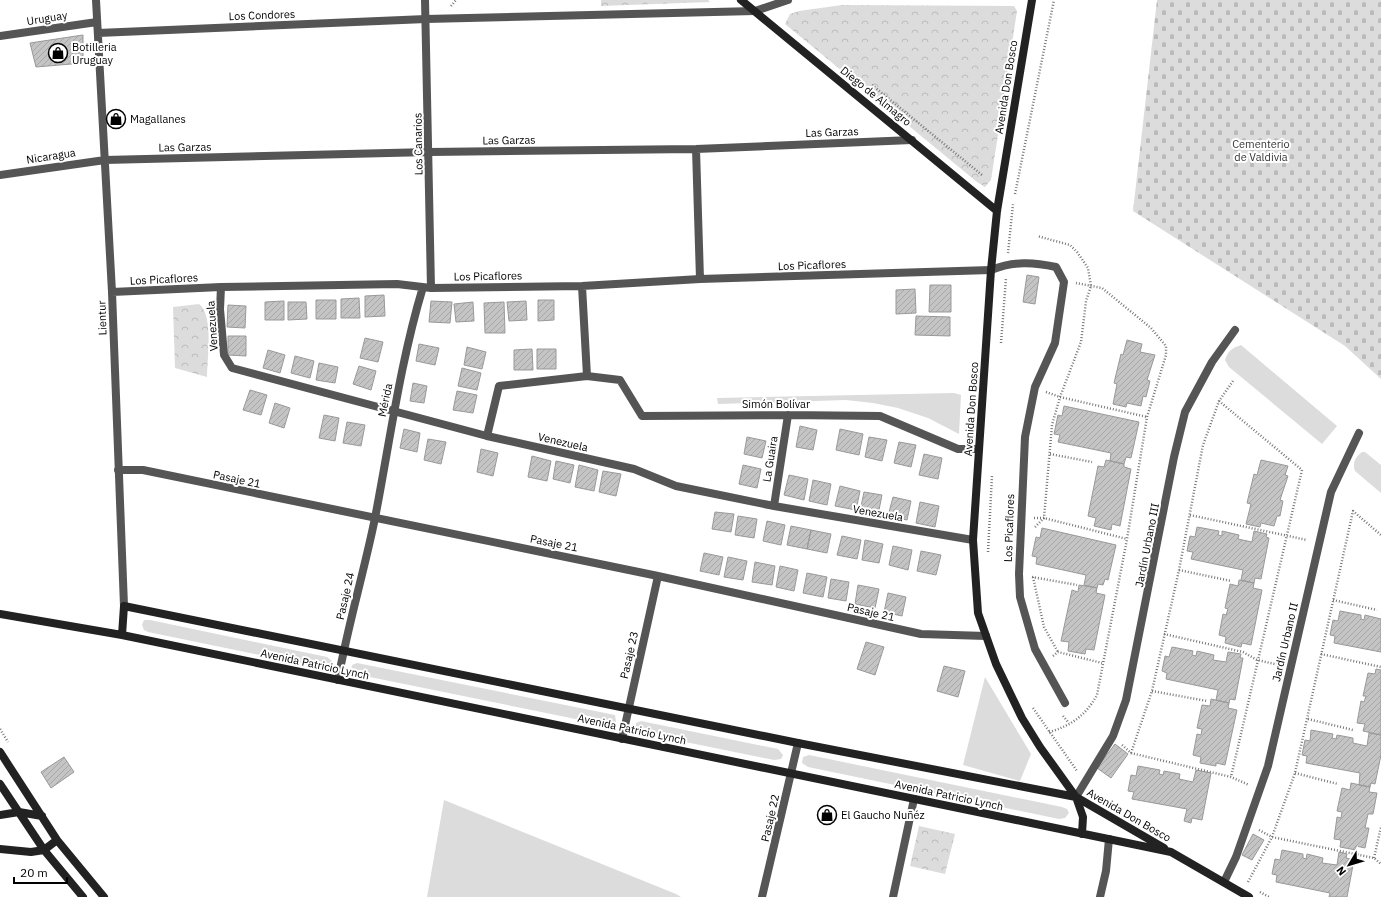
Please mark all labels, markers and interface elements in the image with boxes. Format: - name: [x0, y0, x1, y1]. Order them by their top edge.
- street label: Los Condores: [228, 7, 296, 23]
- street label: Uruguay: [26, 8, 69, 28]
- street label: Avenida Don Bosco: [992, 39, 1020, 135]
- place label: Botilleria Uruguay: [72, 40, 117, 67]
- shop icon: Botilleria Uruguay: [47, 42, 69, 64]
- street label: Diego de Almagro: [838, 63, 914, 129]
- shop icon: Magallanes: [105, 108, 127, 130]
- place label: Magallanes: [130, 112, 186, 126]
- street label: Los Canarios: [410, 113, 426, 175]
- street label: Las Garzas: [805, 124, 859, 140]
- street label: Las Garzas: [482, 133, 536, 147]
- park label: Cementerio de Valdivia: [1232, 137, 1290, 164]
- street label: Las Garzas: [158, 140, 212, 154]
- street label: Nicaragua: [25, 145, 77, 167]
- street label: Los Picaflores: [778, 257, 846, 273]
- street label: Los Picaflores: [454, 268, 522, 284]
- street label: Los Picaflores: [129, 270, 199, 288]
- street label: Lientur: [94, 300, 110, 336]
- street label: Venezuela: [203, 300, 221, 352]
- street label: Avenida Don Bosco: [961, 361, 981, 457]
- street label: Mérida: [375, 382, 395, 418]
- street label: Simón Bolívar: [742, 397, 810, 411]
- street label: Venezuela: [537, 429, 589, 455]
- street label: La Guaira: [759, 435, 781, 483]
- street label: Pasaje 21: [212, 467, 262, 491]
- street label: Los Picaflores: [1001, 494, 1017, 562]
- street label: Venezuela: [852, 502, 904, 524]
- street label: Jardín Urbano III: [1132, 502, 1162, 588]
- street label: Pasaje 21: [529, 532, 579, 555]
- street label: Pasaje 24: [333, 571, 357, 621]
- street label: Pasaje 21: [846, 600, 896, 624]
- street label: Jardín Urbano II: [1269, 601, 1301, 683]
- street label: Pasaje 23: [617, 630, 641, 680]
- street label: Avenida Patricio Lynch: [259, 646, 371, 682]
- street label: Avenida Patricio Lynch: [576, 711, 688, 747]
- street label: Avenida Patricio Lynch: [893, 777, 1005, 813]
- street label: Avenida Don Bosco: [1084, 785, 1174, 845]
- street label: Pasaje 22: [758, 793, 782, 843]
- shop icon: El Gaucho Nuñéz: [816, 804, 838, 826]
- place label: El Gaucho Nuñéz: [841, 808, 925, 822]
- north arrow: [1329, 845, 1369, 885]
- scale bar: [14, 859, 67, 885]
- text: N: [1333, 864, 1349, 879]
- text: 20 m: [20, 865, 48, 880]

